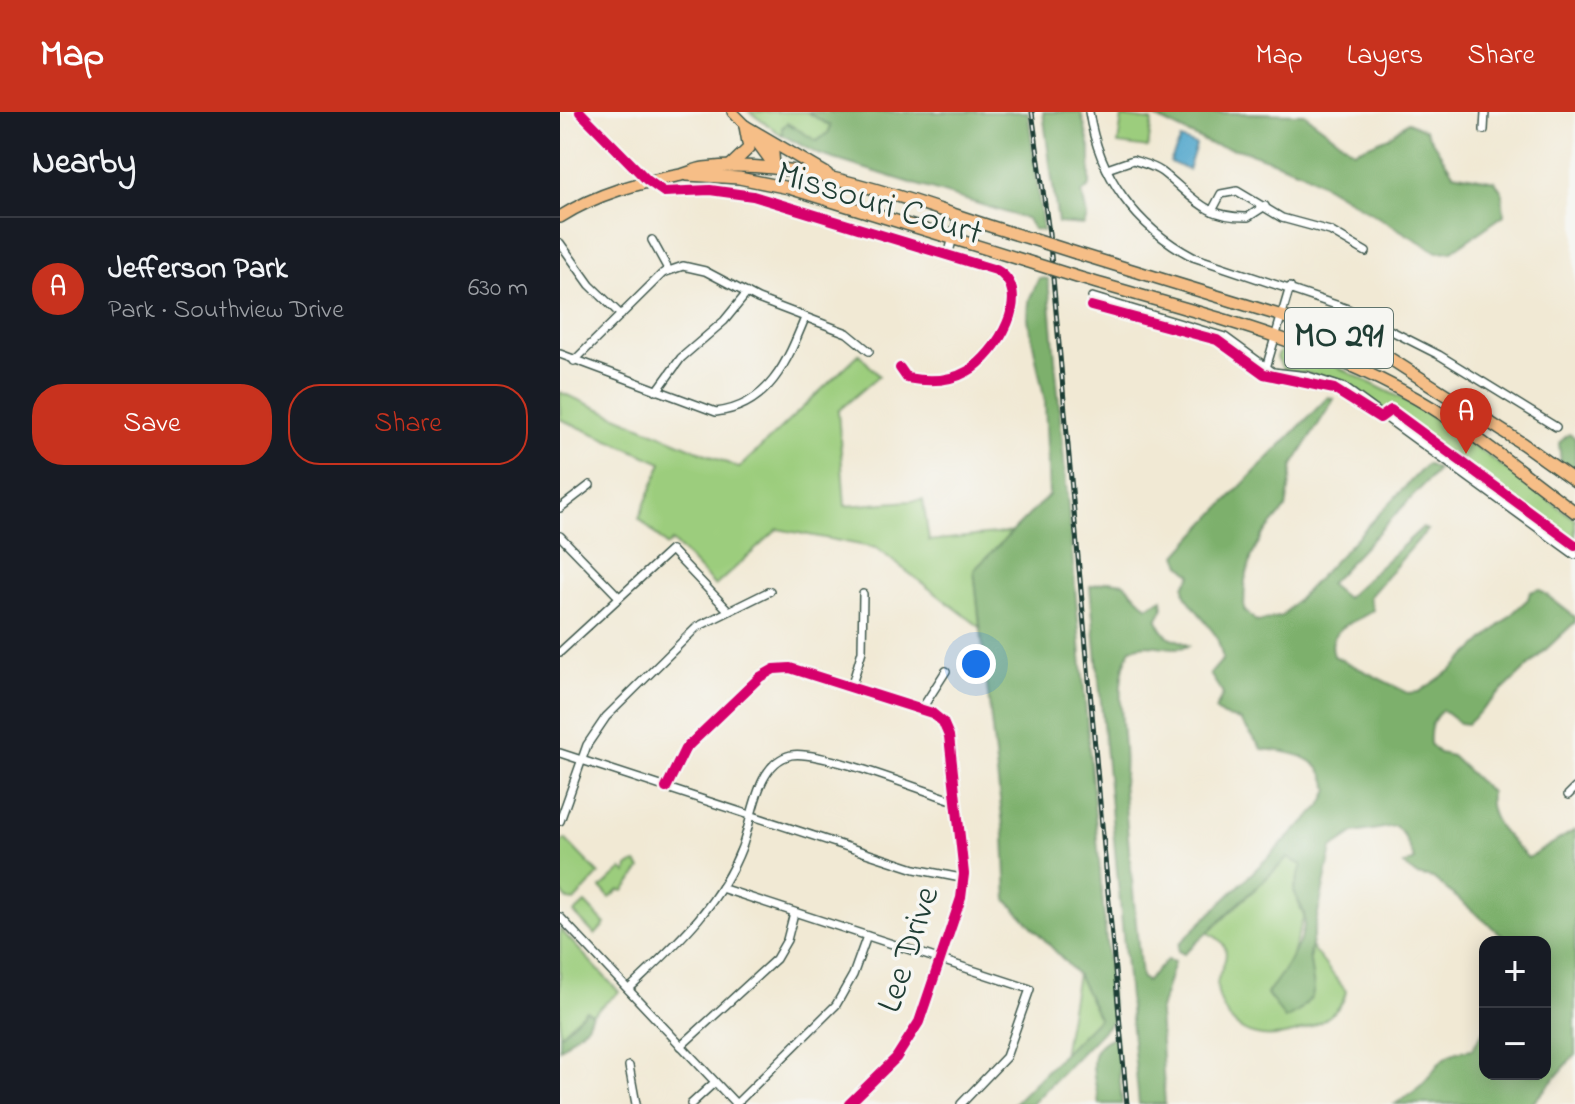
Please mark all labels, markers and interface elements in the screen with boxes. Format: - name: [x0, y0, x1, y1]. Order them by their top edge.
- text: Map: [40, 28, 104, 84]
- text: Map: [1255, 36, 1303, 77]
- text: Layers: [1347, 36, 1423, 77]
- text: Share: [1467, 36, 1535, 77]
- text: Nearby: [32, 139, 136, 189]
- street label: Missouri Court: [769, 149, 989, 261]
- text: Jefferson Park: [108, 248, 288, 292]
- text: A: [50, 270, 66, 308]
- text: 630 m: [468, 270, 528, 308]
- text: Park · Southview Drive: [108, 292, 344, 330]
- road number: MO 291: [1285, 308, 1393, 368]
- button: Save: [32, 384, 272, 465]
- button: Share: [288, 384, 528, 465]
- pin: A: [1440, 388, 1492, 454]
- your location: [956, 644, 996, 684]
- street label: Lee Drive: [865, 879, 956, 1020]
- map controls: [1479, 936, 1551, 1080]
- button: +: [1479, 936, 1551, 1008]
- button: −: [1479, 1008, 1551, 1080]

